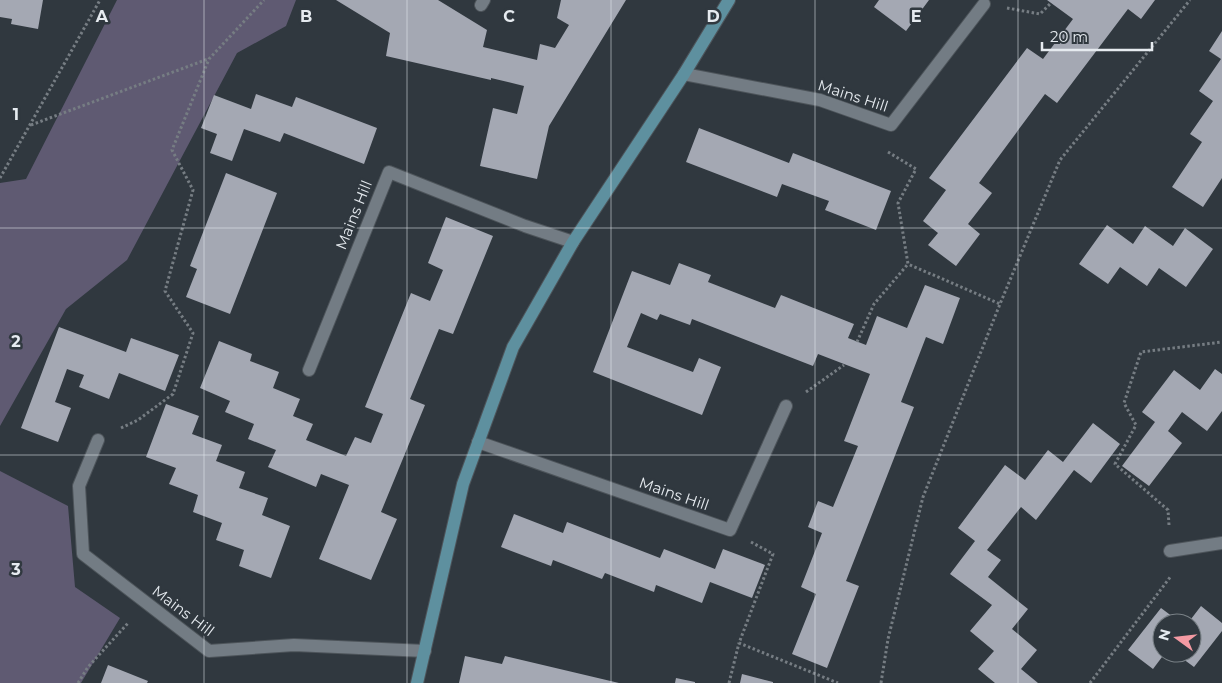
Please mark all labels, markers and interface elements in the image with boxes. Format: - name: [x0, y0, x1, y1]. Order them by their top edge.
- text: A: [95, 7, 109, 26]
- text: B: [300, 7, 312, 26]
- text: C: [503, 7, 515, 26]
- text: D: [706, 7, 720, 26]
- text: E: [911, 7, 921, 26]
- scale bar: [1042, 20, 1152, 52]
- text: 20 m: [1050, 27, 1088, 46]
- street label: Mains Hill: [816, 75, 891, 116]
- text: 1: [13, 105, 19, 124]
- street label: Mains Hill: [331, 177, 376, 252]
- text: 2: [11, 332, 21, 351]
- street label: Mains Hill: [637, 473, 712, 514]
- text: 3: [10, 560, 21, 579]
- street label: Mains Hill: [148, 581, 218, 640]
- north arrow: [1152, 613, 1202, 663]
- text: N: [1154, 627, 1175, 642]

